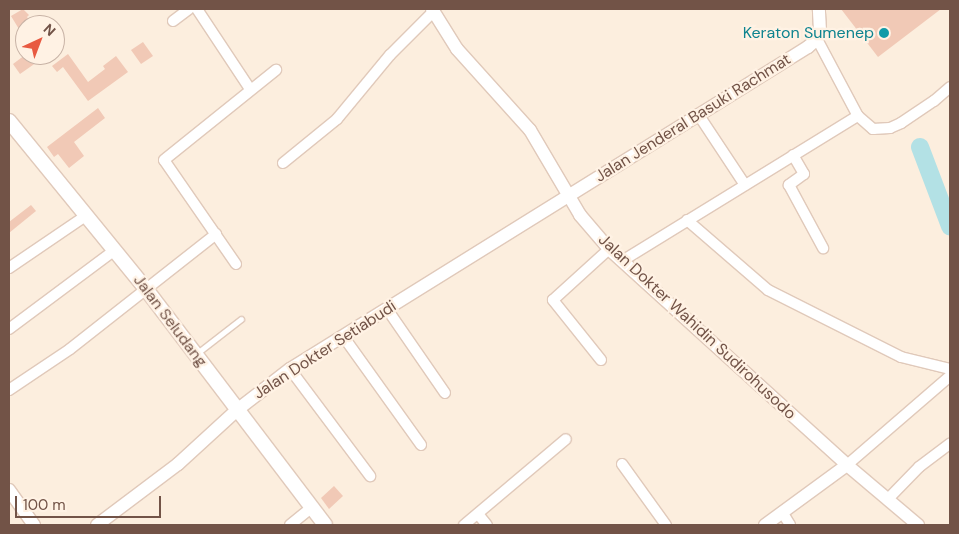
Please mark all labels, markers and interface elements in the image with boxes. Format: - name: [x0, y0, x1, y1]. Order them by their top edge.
- north arrow: [15, 15, 65, 65]
- text: N: [40, 20, 59, 40]
- place label: Keraton Sumenep: [743, 23, 874, 43]
- marker: Keraton Sumenep: [878, 27, 890, 39]
- street label: Jalan Jenderal Basuki Rachmat: [592, 50, 794, 186]
- street label: Jalan Dokter Wahidin Sudirohusodo: [594, 230, 800, 424]
- street label: Jalan Seludang: [129, 271, 211, 371]
- street label: Jalan Dokter Setiabudi: [250, 297, 400, 403]
- scale bar: [18, 486, 164, 518]
- text: 100 m: [23, 495, 66, 515]

